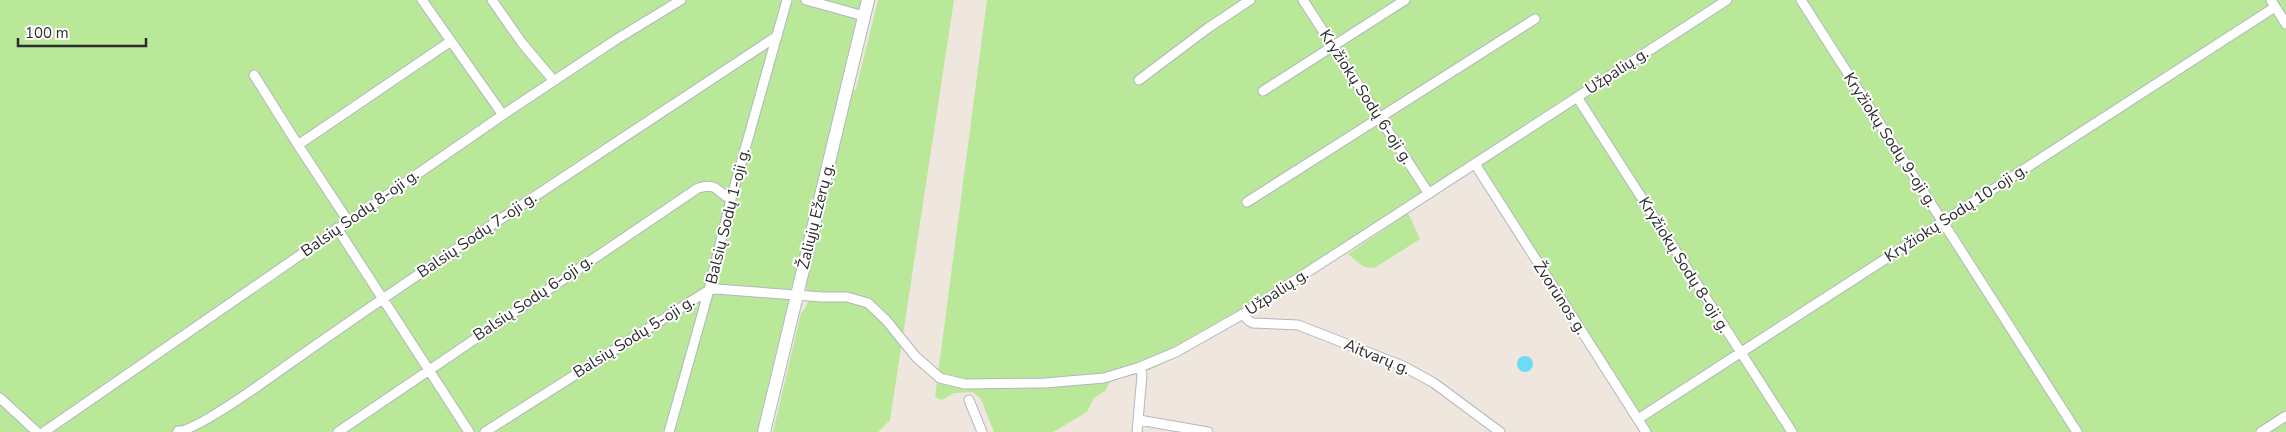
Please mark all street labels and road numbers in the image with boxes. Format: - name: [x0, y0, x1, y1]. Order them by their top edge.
- street label: Kryžiokų Sodų 6-oji g.: [1314, 25, 1418, 169]
- street label: Užpalių g.: [1581, 42, 1653, 100]
- street label: Kryžiokų Sodų 9-oji g.: [1838, 68, 1942, 212]
- street label: Balsių Sodų 1-oji g.: [700, 146, 756, 286]
- street label: Kryžiokų Sodų 10-oji g.: [1880, 158, 2032, 268]
- street label: Žaliųjų Ežerų g.: [792, 160, 840, 272]
- street label: Balsių Sodų 8-oji g.: [296, 164, 424, 262]
- street label: Balsių Sodų 7-oji g.: [413, 187, 541, 283]
- street label: Kryžiokų Sodų 8-oji g.: [1633, 193, 1735, 337]
- street label: Balsių Sodų 6-oji g.: [469, 250, 597, 346]
- street label: Žvorūnos g.: [1528, 257, 1592, 339]
- street label: Užpalių g.: [1241, 263, 1313, 321]
- street label: Balsių Sodų 5-oji g.: [569, 291, 699, 383]
- street label: Aitvarų g.: [1341, 334, 1413, 380]

